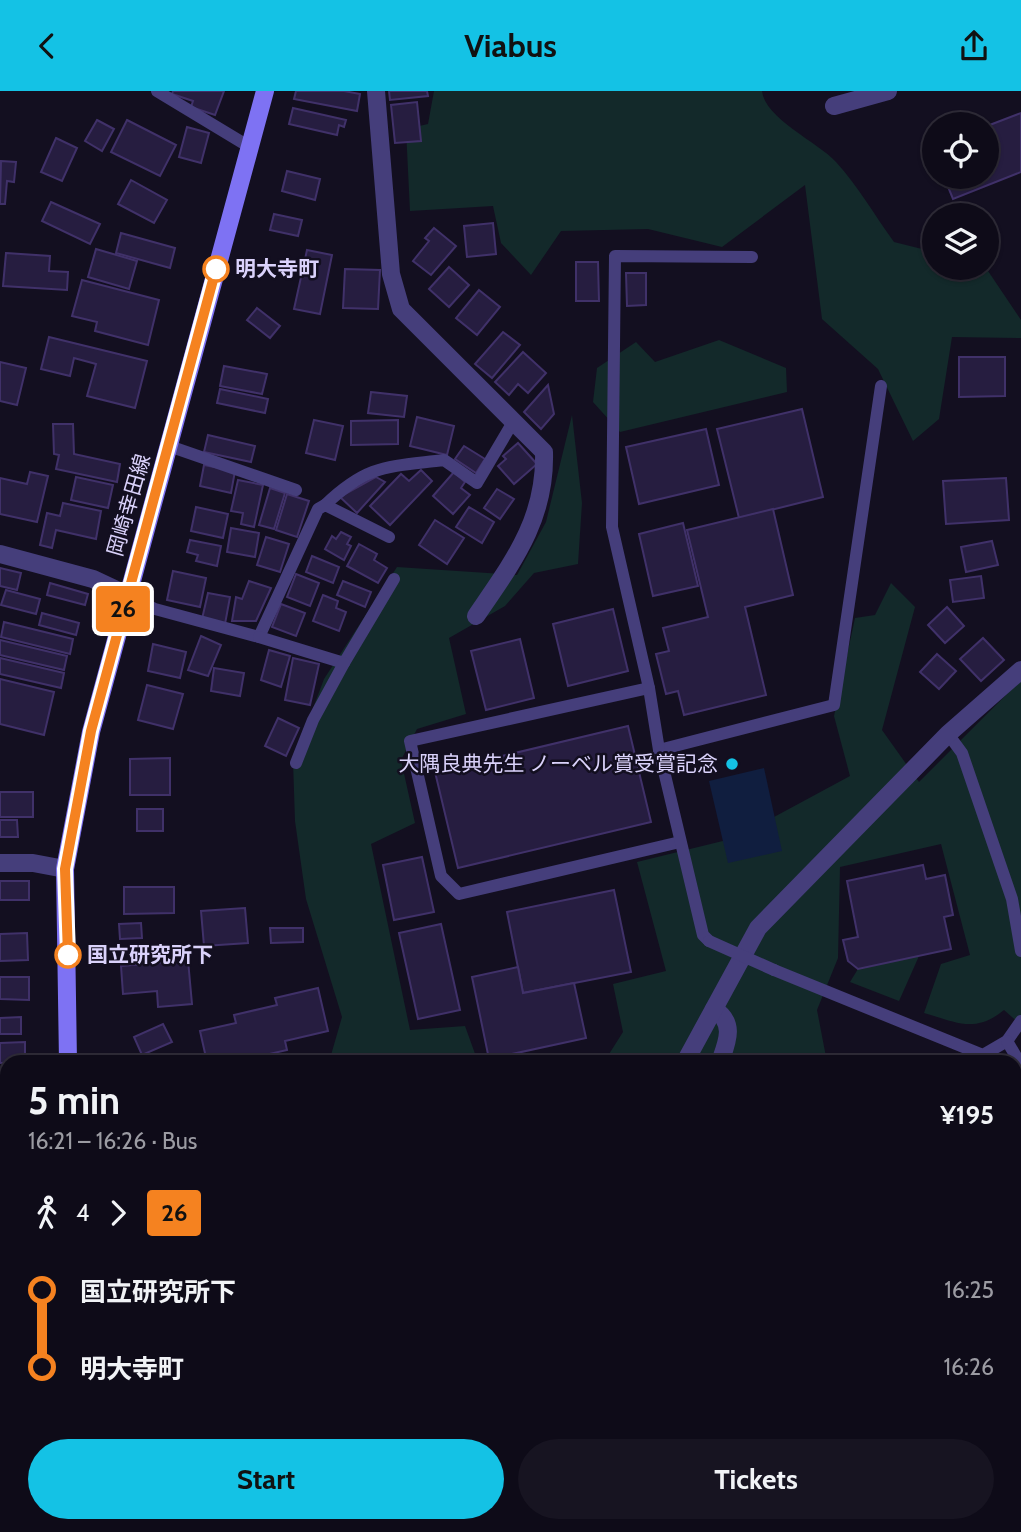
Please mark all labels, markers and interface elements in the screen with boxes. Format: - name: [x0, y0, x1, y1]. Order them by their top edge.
- text: Viabus: [464, 26, 557, 65]
- icon: back: [28, 27, 66, 65]
- icon: share: [955, 27, 993, 65]
- map controls: [922, 112, 999, 280]
- button: locate: [922, 112, 999, 189]
- button: layers: [922, 203, 999, 280]
- marker: 明大寺町: [203, 256, 229, 282]
- place label: 明大寺町: [235, 256, 319, 281]
- street label: 岡崎幸田線: [102, 451, 155, 559]
- line badge: 26: [92, 586, 154, 632]
- text: 26: [110, 594, 136, 623]
- place label: 大隅良典先生 ノーベル賞受賞記念: [398, 751, 718, 776]
- marker: 大隅良典先生 ノーベル賞受賞記念: [724, 756, 740, 772]
- marker: 国立研究所下: [55, 942, 81, 968]
- place label: 国立研究所下: [87, 942, 213, 967]
- text: 5 min: [28, 1077, 120, 1124]
- text: ¥195: [940, 1099, 994, 1131]
- text: 16:21 – 16:26 · Bus: [28, 1127, 197, 1155]
- icon: walk: [28, 1194, 66, 1232]
- icon: forward: [99, 1194, 137, 1232]
- text: 26: [161, 1198, 187, 1227]
- text: 4: [76, 1199, 89, 1227]
- text: 国立研究所下: [80, 1276, 236, 1308]
- text: 16:25: [944, 1276, 994, 1304]
- text: 明大寺町: [80, 1353, 184, 1385]
- text: 16:26: [944, 1353, 994, 1381]
- button: Start: [28, 1439, 504, 1519]
- button: Tickets: [518, 1439, 994, 1519]

